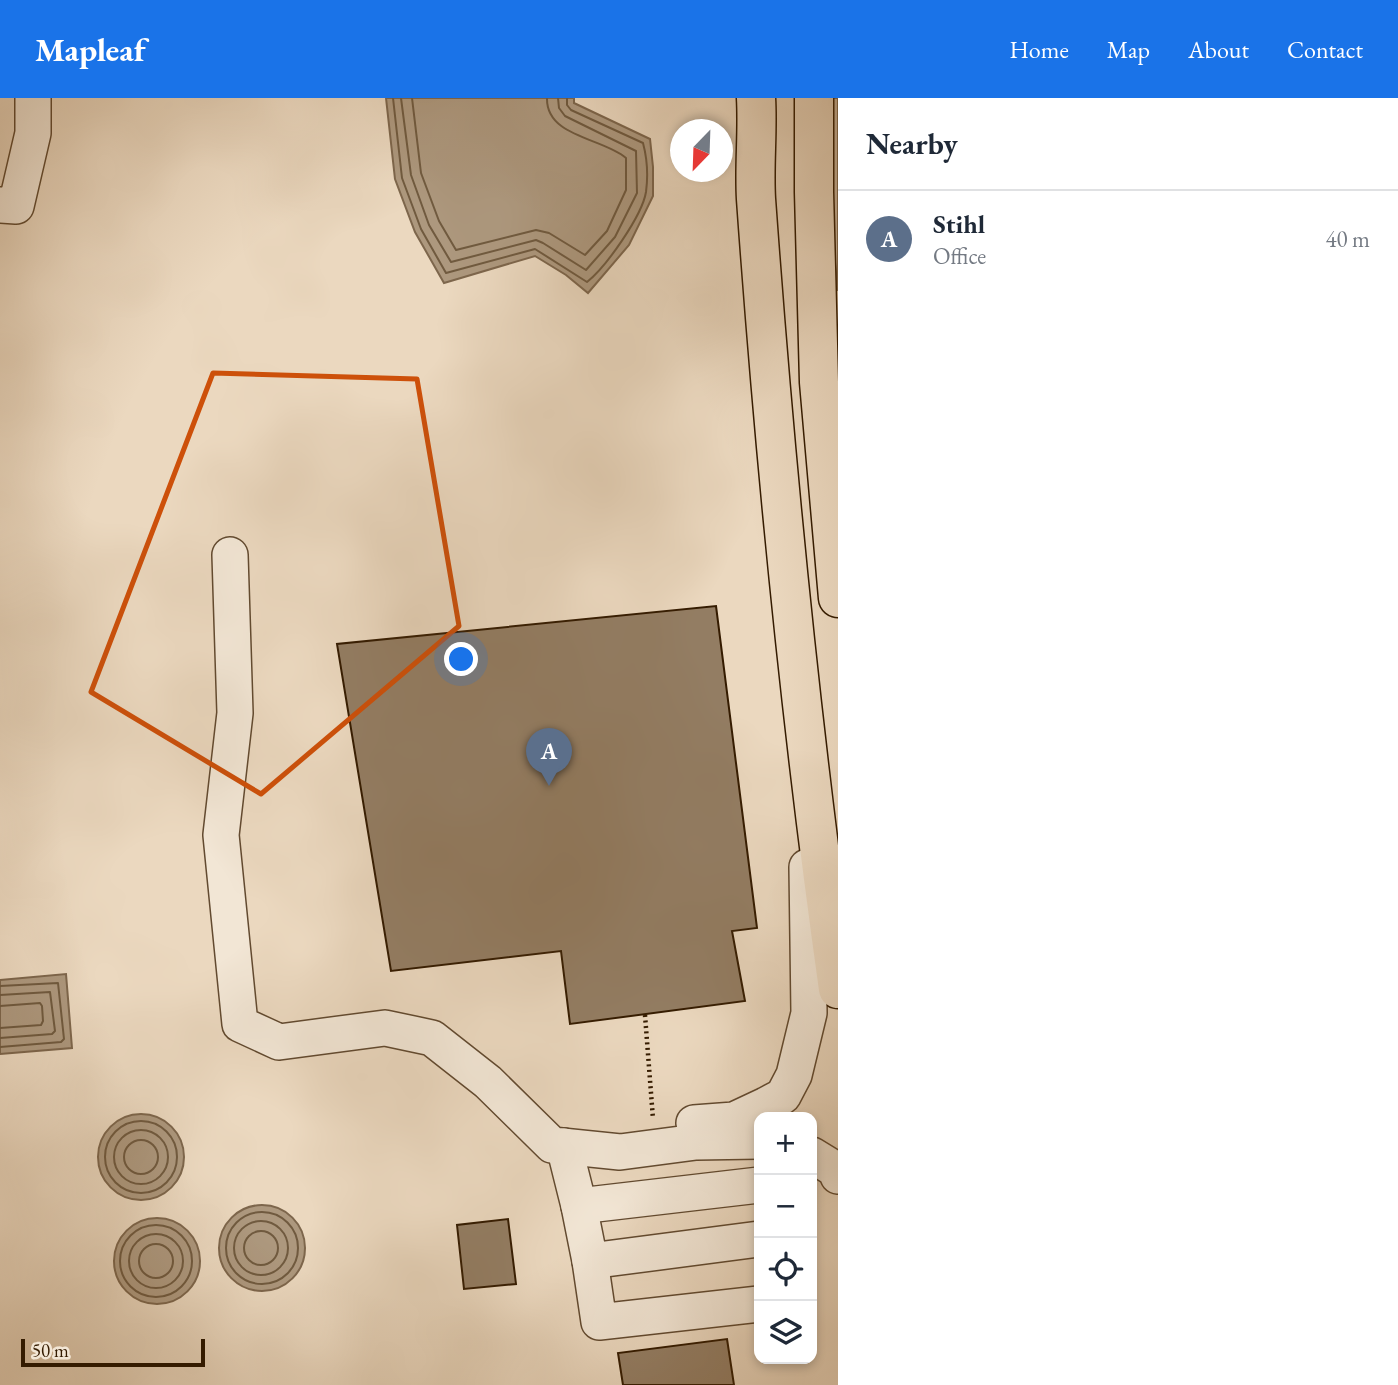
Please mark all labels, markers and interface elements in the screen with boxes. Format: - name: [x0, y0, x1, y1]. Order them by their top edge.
- text: Mapleaf: [35, 28, 146, 71]
- text: Home: [1009, 34, 1069, 65]
- text: Map: [1107, 34, 1150, 65]
- text: About: [1188, 34, 1249, 65]
- text: Contact: [1287, 34, 1363, 65]
- north arrow: [670, 119, 733, 182]
- text: Nearby: [866, 124, 958, 163]
- text: Stihl: [933, 207, 985, 241]
- text: A: [881, 224, 897, 254]
- text: 40 m: [1325, 224, 1370, 254]
- text: Office: [933, 241, 986, 271]
- your location: [444, 642, 478, 676]
- pin: A: [526, 728, 572, 786]
- map controls: [754, 1112, 817, 1364]
- button: +: [754, 1112, 817, 1175]
- button: −: [754, 1175, 817, 1238]
- button: locate: [754, 1238, 817, 1301]
- button: layers: [754, 1301, 817, 1364]
- scale bar: [21, 1336, 205, 1368]
- text: 50 m: [32, 1338, 69, 1363]

